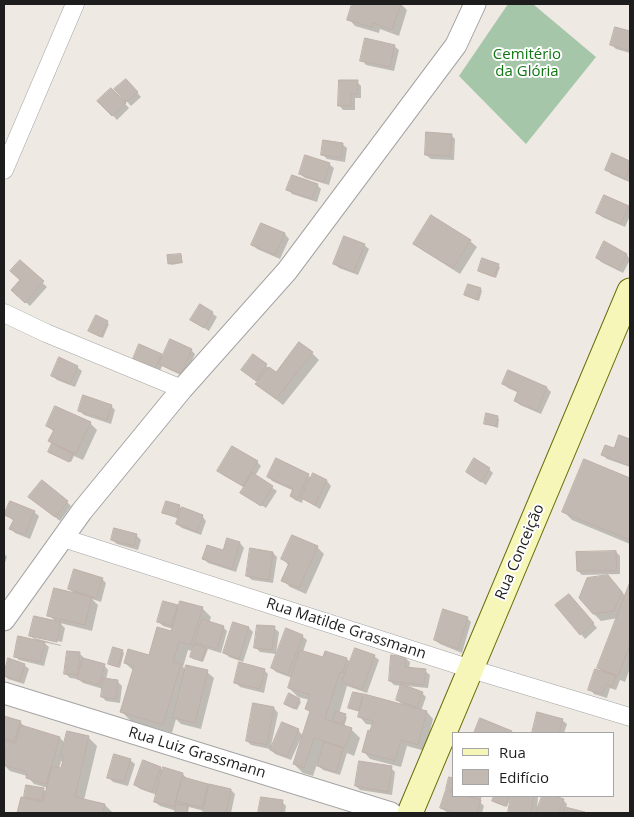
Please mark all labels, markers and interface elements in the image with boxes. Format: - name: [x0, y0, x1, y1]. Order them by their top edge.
- park label: Cemitério da Glória: [493, 46, 561, 81]
- street label: Rua Conceição: [492, 501, 548, 603]
- street label: Rua Matilde Grassmann: [264, 595, 428, 663]
- street label: Rua Luiz Grassmann: [126, 724, 268, 782]
- legend: [452, 732, 614, 797]
- text: Rua: [499, 742, 526, 762]
- text: Edifício: [499, 767, 549, 787]

